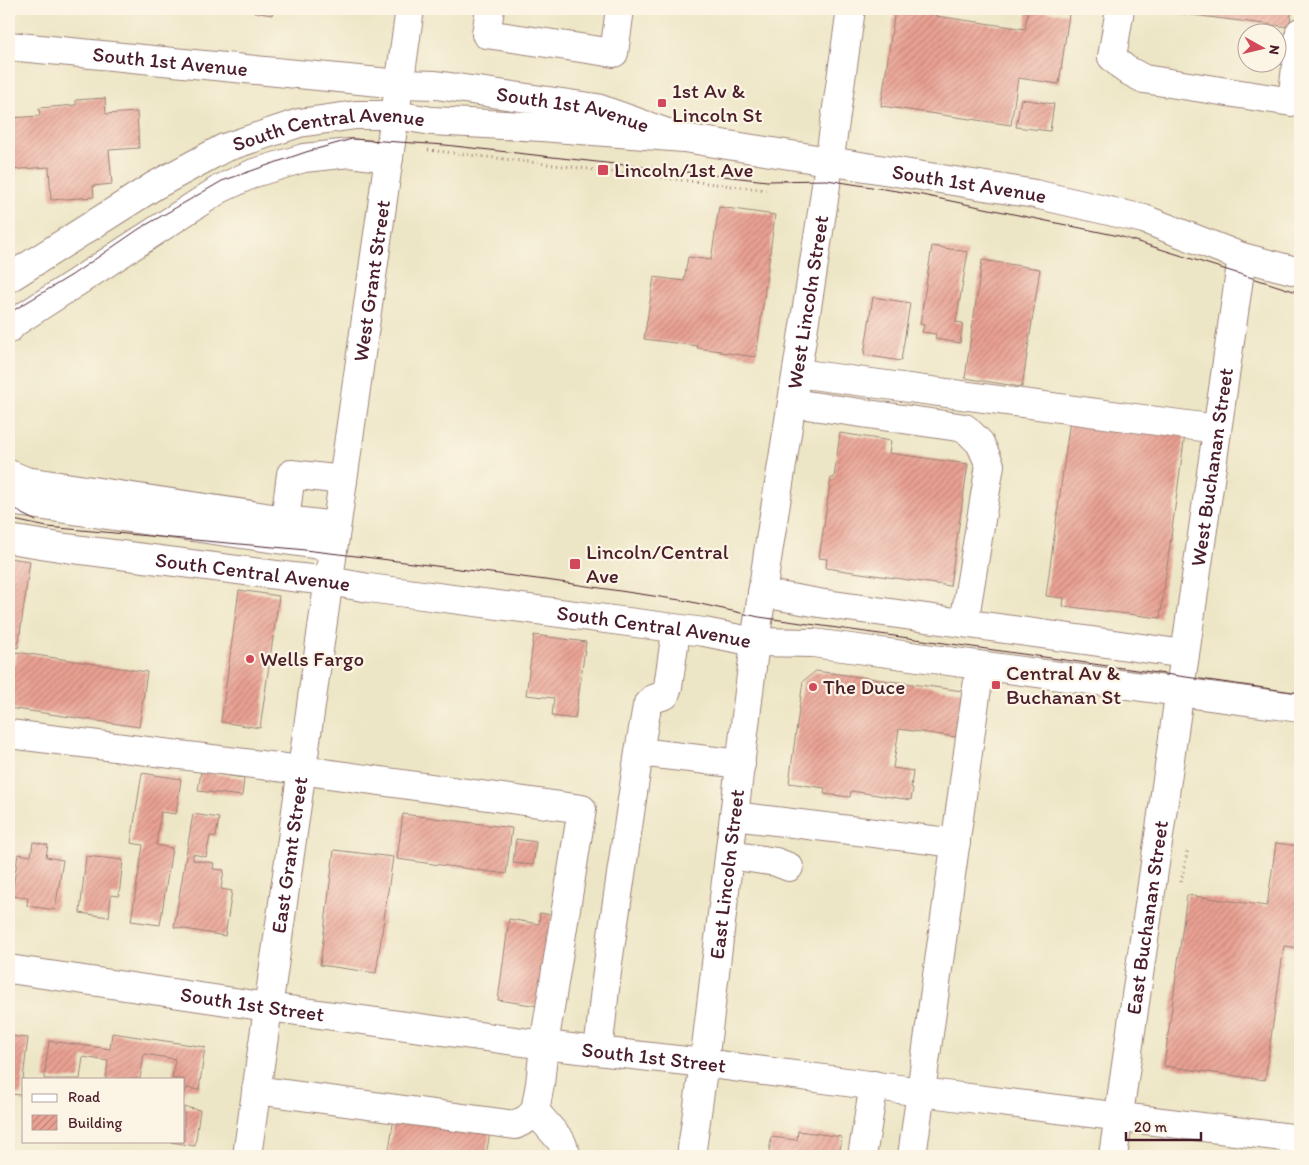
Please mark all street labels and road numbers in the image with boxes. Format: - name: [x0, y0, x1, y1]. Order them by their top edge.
- street label: South 1st Avenue: [91, 41, 249, 81]
- street label: South 1st Avenue: [495, 81, 653, 138]
- street label: South Central Avenue: [229, 102, 427, 156]
- street label: South 1st Avenue: [890, 158, 1049, 208]
- street label: West Grant Street: [347, 198, 395, 363]
- street label: West Lincoln Street: [781, 213, 833, 391]
- street label: West Buchanan Street: [1185, 366, 1238, 568]
- street label: South Central Avenue: [154, 547, 352, 597]
- street label: South Central Avenue: [555, 600, 753, 653]
- street label: East Grant Street: [265, 775, 313, 935]
- street label: East Lincoln Street: [704, 788, 749, 961]
- street label: East Buchanan Street: [1120, 818, 1173, 1016]
- street label: South 1st Street: [179, 981, 326, 1027]
- street label: South 1st Street: [580, 1036, 728, 1078]

